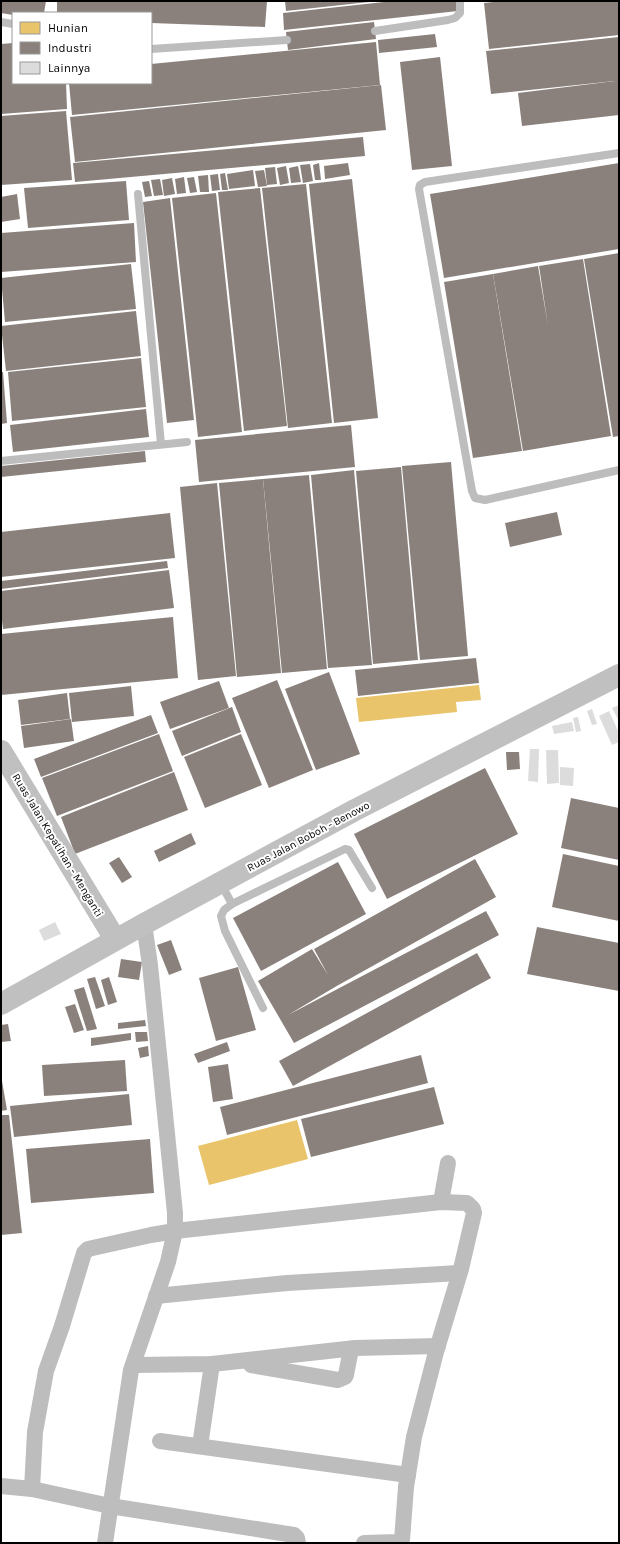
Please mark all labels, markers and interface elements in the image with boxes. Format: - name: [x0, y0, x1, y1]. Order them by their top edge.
- legend: [12, 12, 152, 84]
- text: Hunian: [48, 21, 88, 35]
- text: Industri: [48, 41, 92, 55]
- text: Lainnya: [48, 61, 90, 75]
- street label: Ruas Jalan Kepatihan - Menganti: [9, 771, 106, 919]
- street label: Ruas Jalan Boboh - Benowo: [245, 799, 372, 874]

